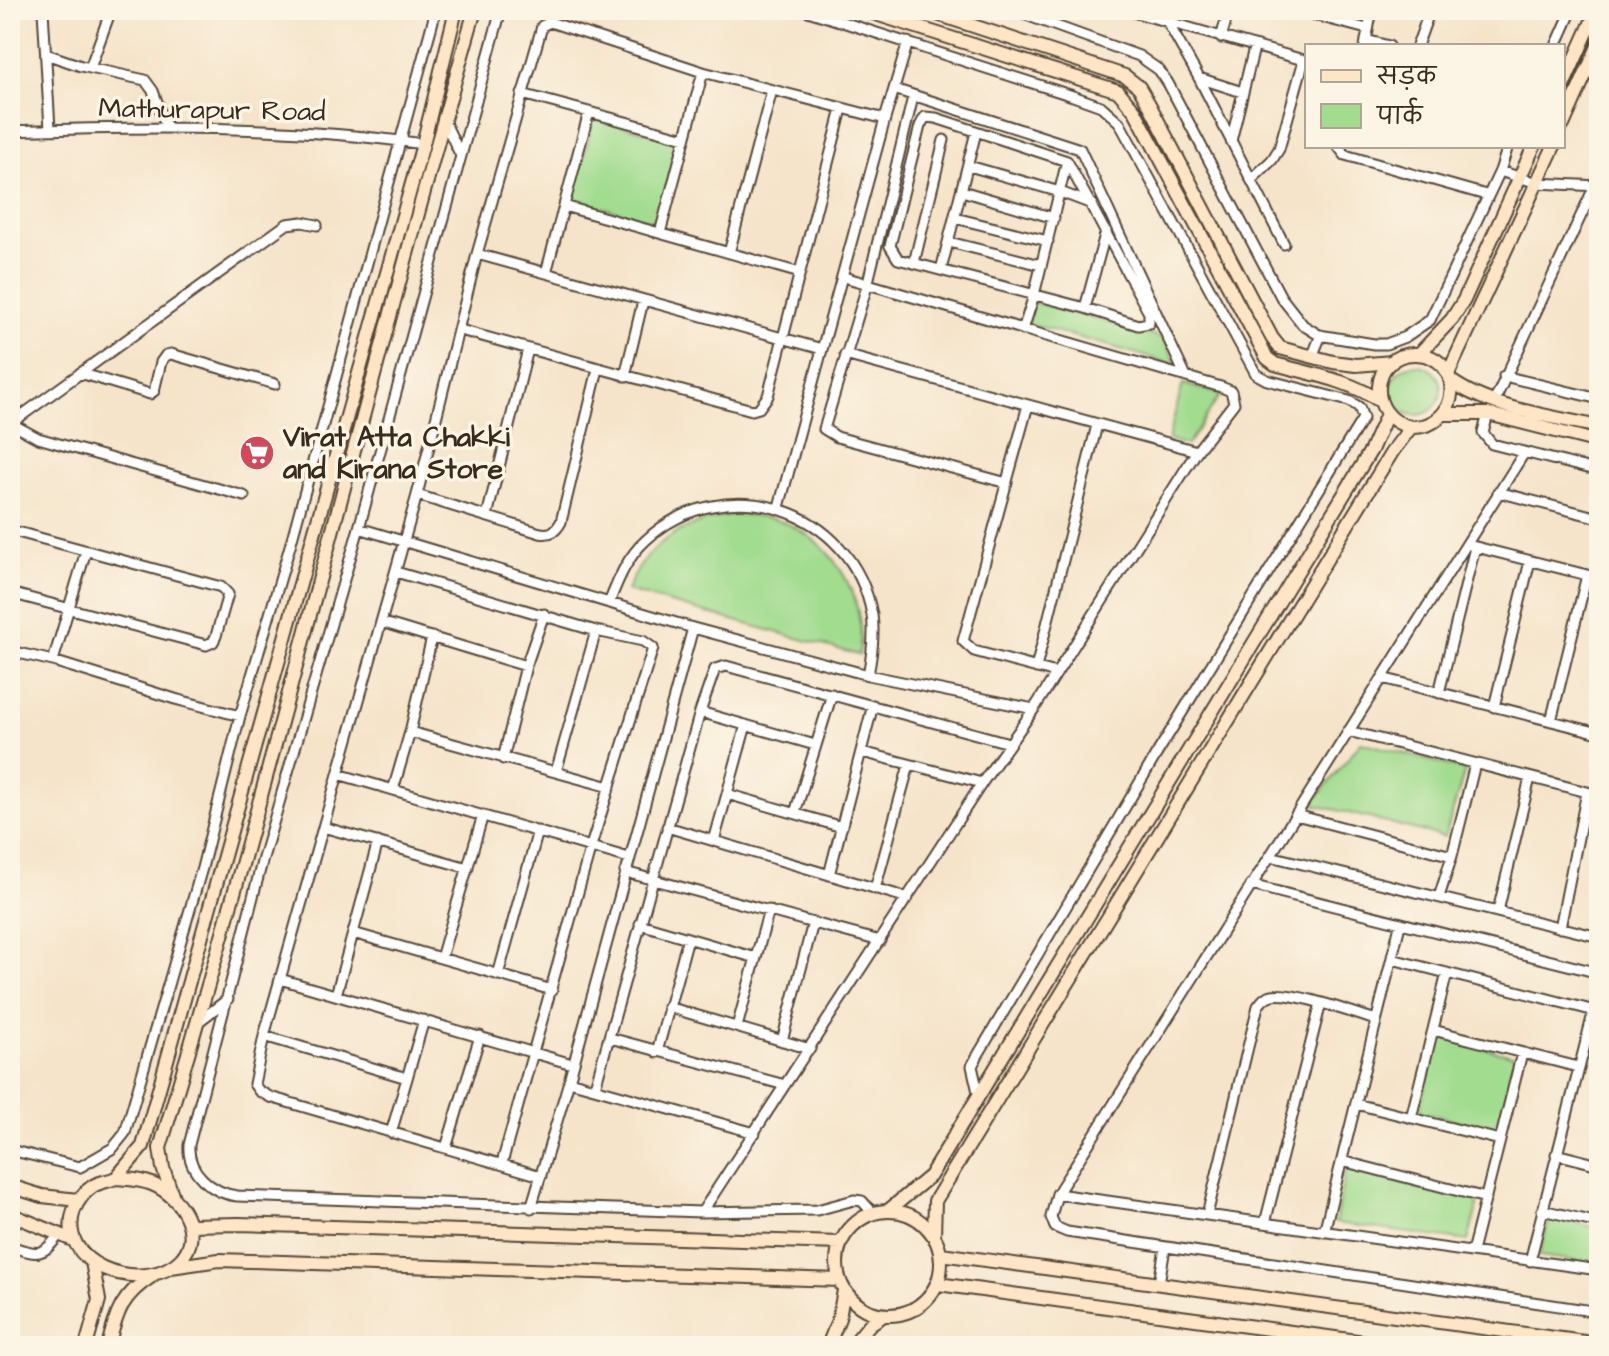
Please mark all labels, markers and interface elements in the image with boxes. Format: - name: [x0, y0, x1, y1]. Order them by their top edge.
- legend: [1305, 44, 1565, 148]
- text: सड़क: [1375, 60, 1438, 94]
- street label: Mathurapur Road: [98, 89, 326, 131]
- text: पार्क: [1375, 97, 1424, 134]
- place label: Virat Atta Chakki and Kirana Store: [282, 418, 510, 489]
- supermarket icon: Virat Atta Chakki and Kirana Store: [238, 434, 276, 472]

